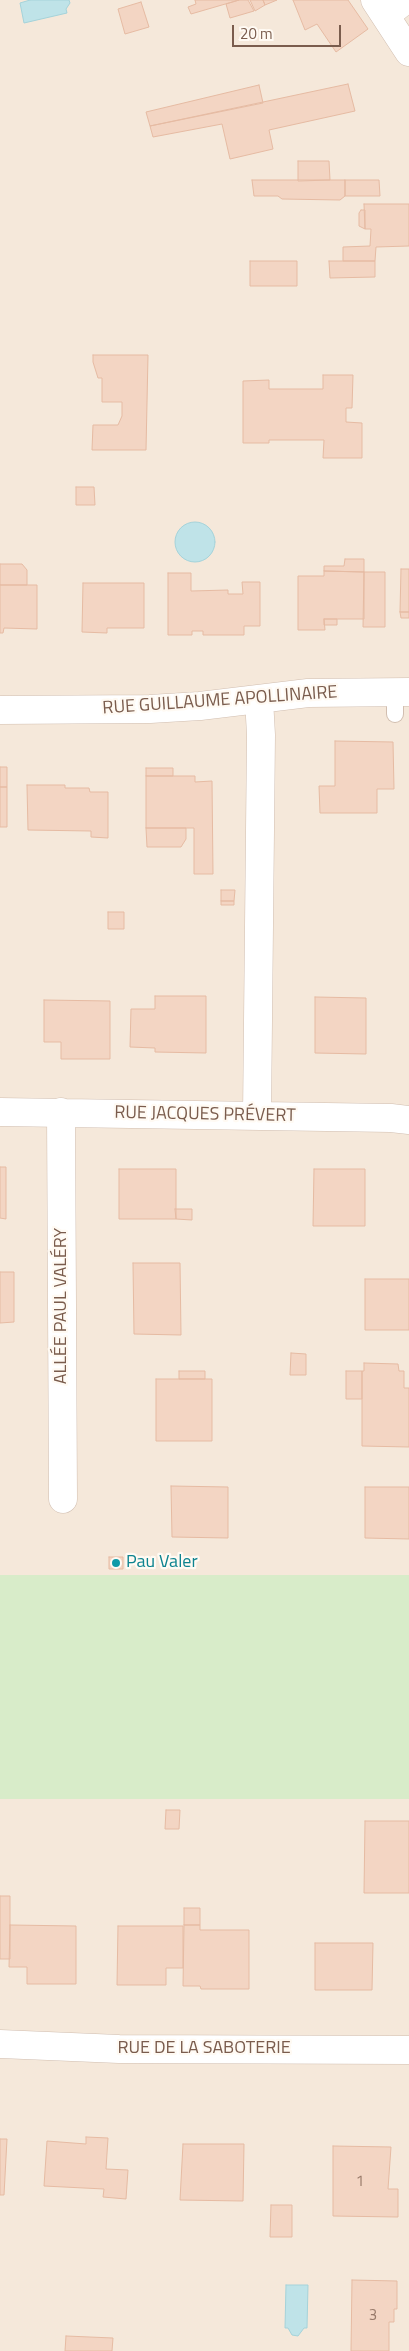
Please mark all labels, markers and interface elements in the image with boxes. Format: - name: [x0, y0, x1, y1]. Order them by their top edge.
- scale bar: [234, 15, 343, 47]
- text: 20 m: [240, 22, 273, 45]
- street label: RUE GUILLAUME APOLLINAIRE: [102, 682, 338, 720]
- street label: RUE JACQUES PRÉVERT: [114, 1103, 296, 1127]
- street label: ALLÉE PAUL VALÉRY: [51, 1228, 73, 1384]
- place label: Pau Valer: [126, 1552, 198, 1574]
- marker: Pau Valer: [110, 1557, 122, 1569]
- street label: RUE DE LA SABOTERIE: [117, 2038, 291, 2060]
- house number: 1: [356, 2173, 364, 2191]
- house number: 3: [369, 2307, 377, 2325]

